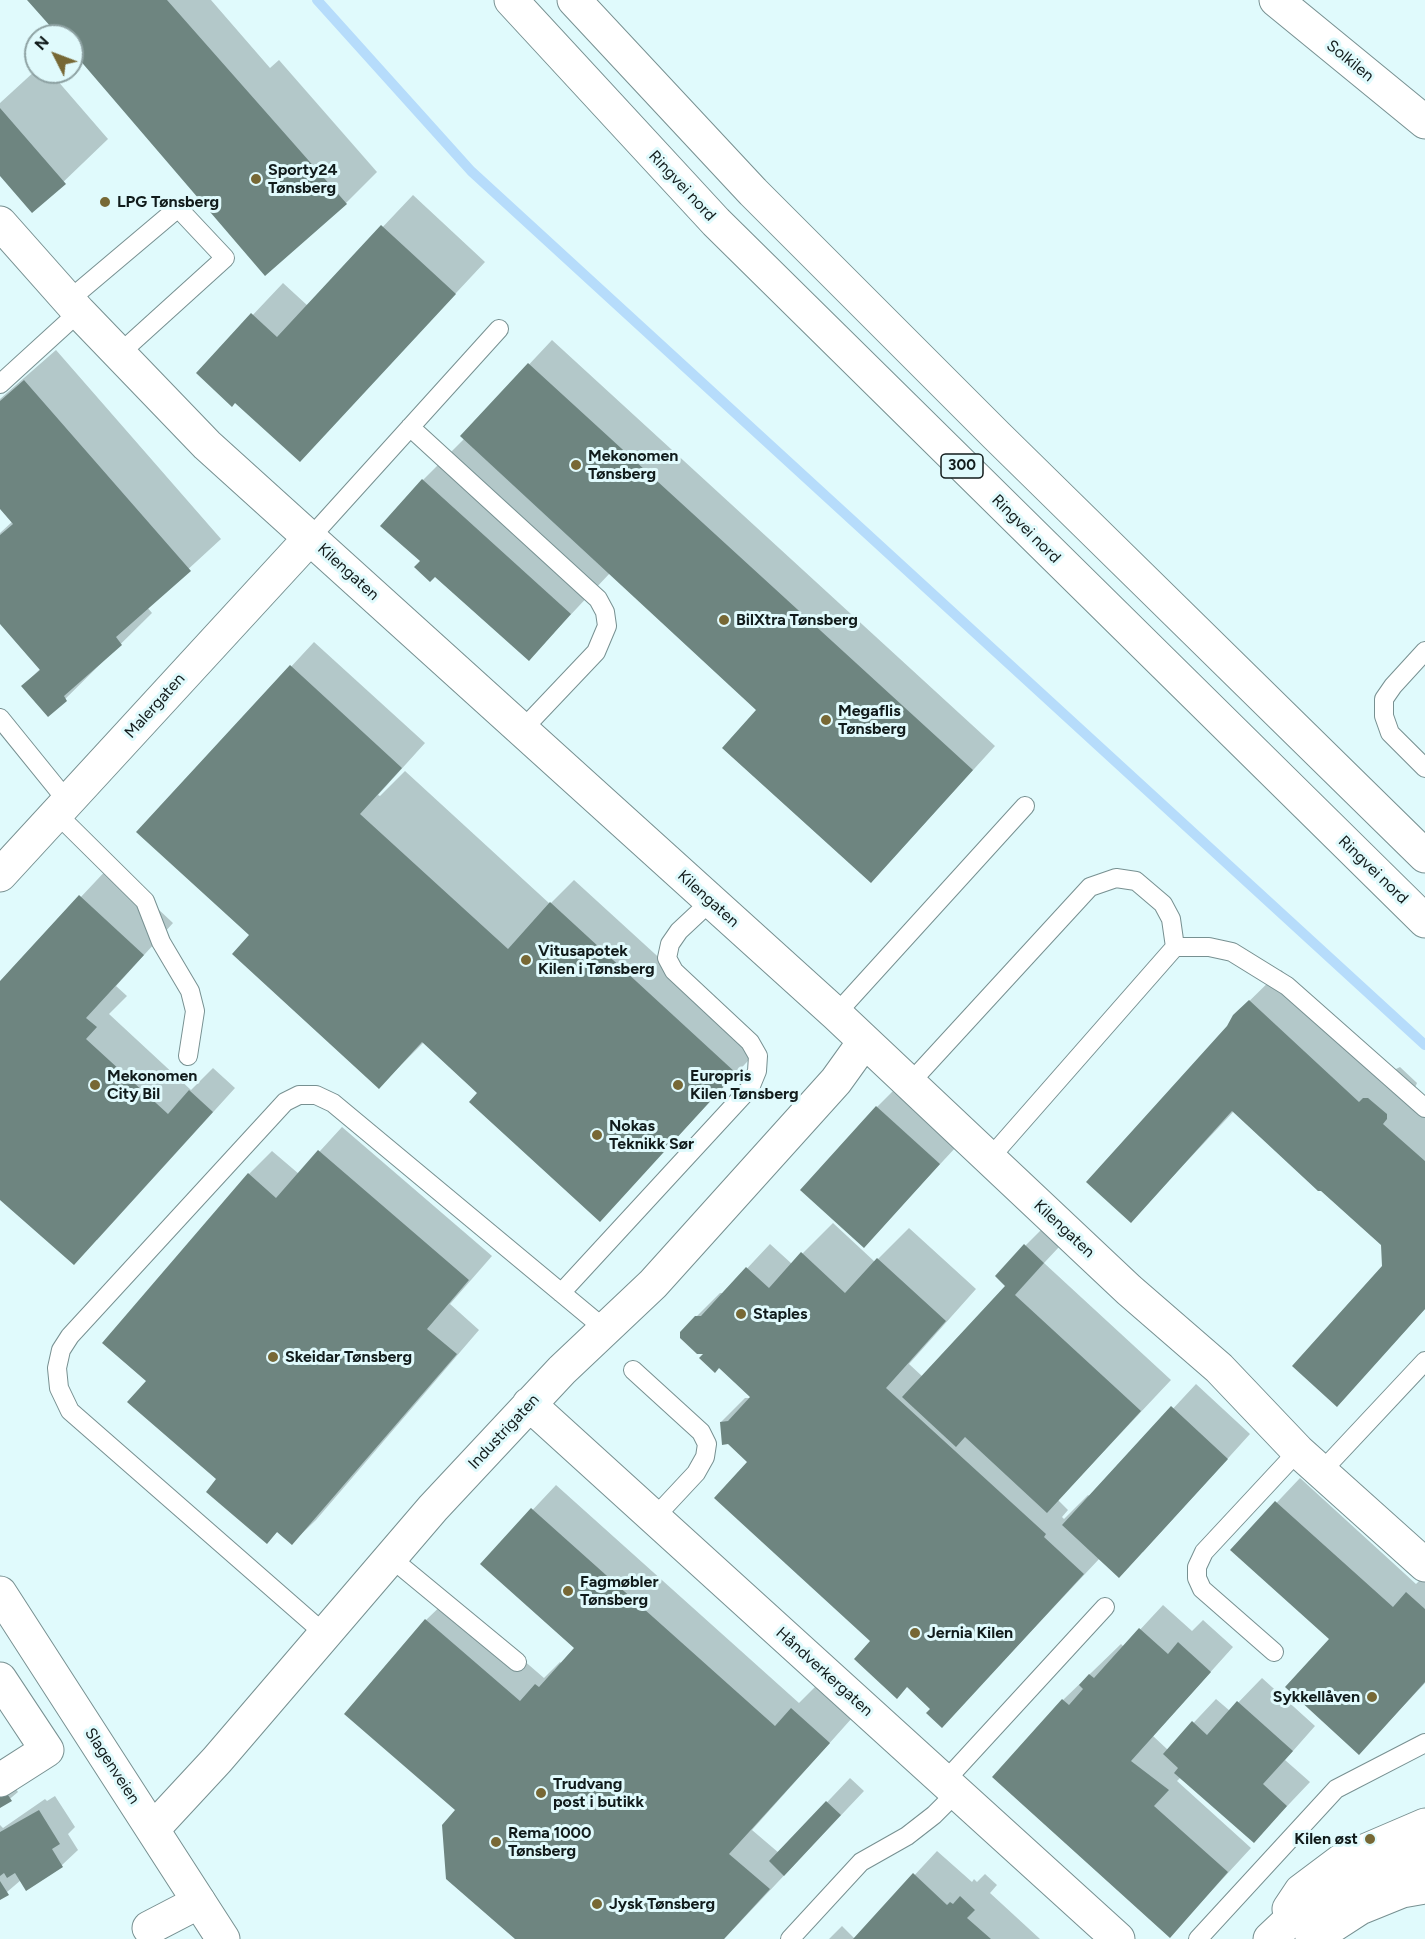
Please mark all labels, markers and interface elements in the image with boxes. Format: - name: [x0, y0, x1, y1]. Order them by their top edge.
- north arrow: [24, 24, 84, 84]
- text: N: [31, 32, 53, 54]
- street label: Solkilen: [1322, 36, 1378, 86]
- street label: Ringvei nord: [644, 147, 720, 225]
- place label: Sporty24 Tønsberg: [268, 160, 338, 198]
- marker: Sporty24 Tønsberg: [249, 172, 263, 186]
- place label: LPG Tønsberg: [117, 192, 219, 212]
- marker: LPG Tønsberg: [98, 195, 112, 209]
- place label: Mekonomen Tønsberg: [588, 446, 678, 484]
- road number: 300: [941, 454, 983, 478]
- marker: Mekonomen Tønsberg: [569, 458, 583, 472]
- street label: Ringvei nord: [988, 491, 1064, 567]
- street label: Kilengaten: [313, 539, 383, 605]
- place label: BilXtra Tønsberg: [736, 610, 858, 630]
- marker: BilXtra Tønsberg: [717, 613, 731, 627]
- street label: Malergaten: [121, 670, 189, 742]
- place label: Megaflis Tønsberg: [838, 701, 906, 739]
- marker: Megaflis Tønsberg: [819, 713, 833, 727]
- street label: Ringvei nord: [1334, 832, 1412, 908]
- street label: Kilengaten: [673, 866, 743, 932]
- place label: Vitusapotek Kilen i Tønsberg: [538, 941, 655, 979]
- marker: Vitusapotek Kilen i Tønsberg: [519, 953, 533, 967]
- place label: Mekonomen City Bil: [107, 1066, 197, 1104]
- place label: Europris Kilen Tønsberg: [690, 1066, 799, 1104]
- marker: Mekonomen City Bil: [88, 1078, 102, 1092]
- marker: Europris Kilen Tønsberg: [671, 1078, 685, 1092]
- place label: Nokas Teknikk Sør: [609, 1116, 694, 1154]
- marker: Nokas Teknikk Sør: [590, 1128, 604, 1142]
- street label: Kilengaten: [1030, 1196, 1098, 1262]
- place label: Staples: [753, 1304, 807, 1324]
- marker: Staples: [734, 1307, 748, 1321]
- place label: Skeidar Tønsberg: [285, 1347, 412, 1367]
- marker: Skeidar Tønsberg: [266, 1350, 280, 1364]
- street label: Industrigaten: [464, 1391, 544, 1473]
- place label: Fagmøbler Tønsberg: [580, 1572, 658, 1610]
- marker: Fagmøbler Tønsberg: [561, 1584, 575, 1598]
- street label: Håndverkergaten: [772, 1623, 876, 1721]
- place label: Jernia Kilen: [927, 1623, 1013, 1643]
- marker: Jernia Kilen: [908, 1626, 922, 1640]
- place label: Sykkellåven: [1273, 1687, 1360, 1707]
- marker: Sykkellåven: [1365, 1690, 1379, 1704]
- street label: Slagenveien: [80, 1724, 144, 1808]
- place label: Trudvang post i butikk: [553, 1774, 644, 1812]
- marker: Trudvang post i butikk: [534, 1786, 548, 1800]
- place label: Rema 1000 Tønsberg: [508, 1823, 591, 1861]
- place label: Kilen øst: [1294, 1829, 1358, 1849]
- marker: Kilen øst: [1363, 1832, 1377, 1846]
- marker: Rema 1000 Tønsberg: [489, 1835, 503, 1849]
- place label: Jysk Tønsberg: [609, 1894, 715, 1914]
- marker: Jysk Tønsberg: [590, 1897, 604, 1911]

